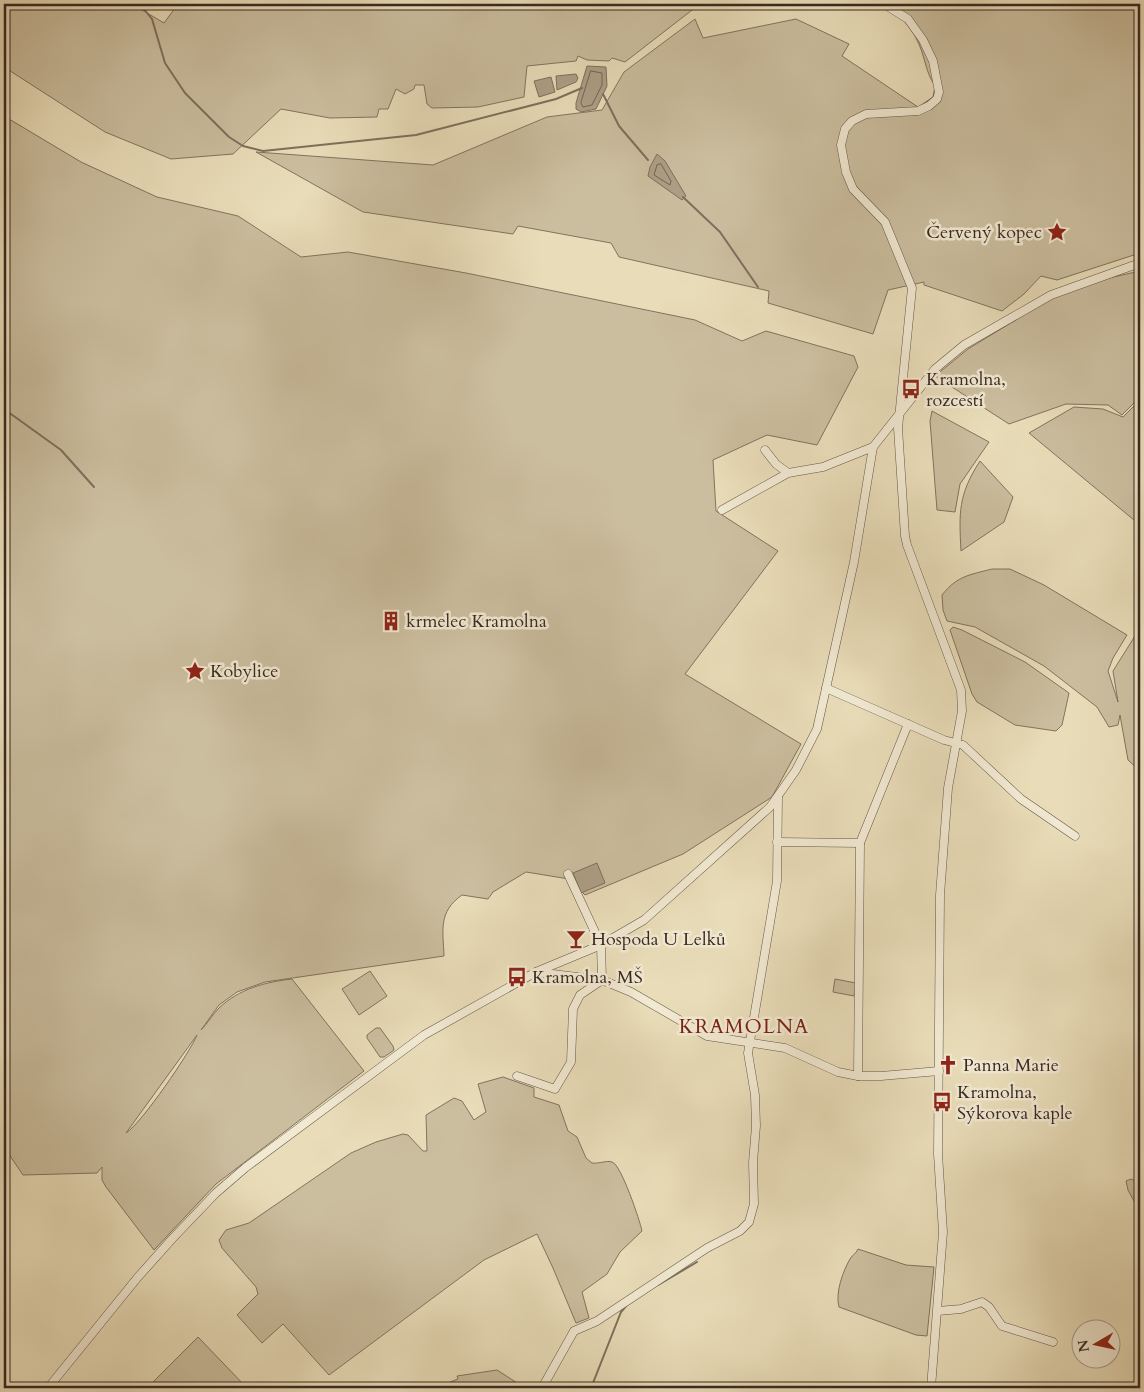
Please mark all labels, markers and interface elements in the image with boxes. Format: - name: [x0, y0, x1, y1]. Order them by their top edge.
- place label: Červený kopec: [926, 220, 1042, 245]
- place icon: Červený kopec: [1046, 221, 1068, 243]
- place label: Kramolna, rozcestí: [926, 367, 1006, 413]
- bus stop icon: Kramolna, rozcestí: [900, 378, 922, 400]
- place label: krmelec Kramolna: [406, 609, 547, 634]
- building icon: krmelec Kramolna: [380, 610, 402, 632]
- place label: Kobylice: [210, 659, 278, 684]
- place icon: Kobylice: [184, 660, 206, 682]
- place label: Hospoda U Lelků: [591, 927, 726, 952]
- bar icon: Hospoda U Lelků: [565, 928, 587, 950]
- place label: Kramolna, MŠ: [532, 965, 643, 990]
- bus stop icon: Kramolna, MŠ: [506, 966, 528, 988]
- district label: KRAMOLNA: [679, 1013, 809, 1040]
- place label: Panna Marie: [963, 1053, 1059, 1078]
- church icon: Panna Marie: [937, 1054, 959, 1076]
- place label: Kramolna, Sýkorova kaple: [957, 1080, 1073, 1126]
- bus stop icon: Kramolna, Sýkorova kaple: [931, 1091, 953, 1113]
- north arrow: [1072, 1320, 1122, 1370]
- text: N: [1073, 1338, 1094, 1353]

